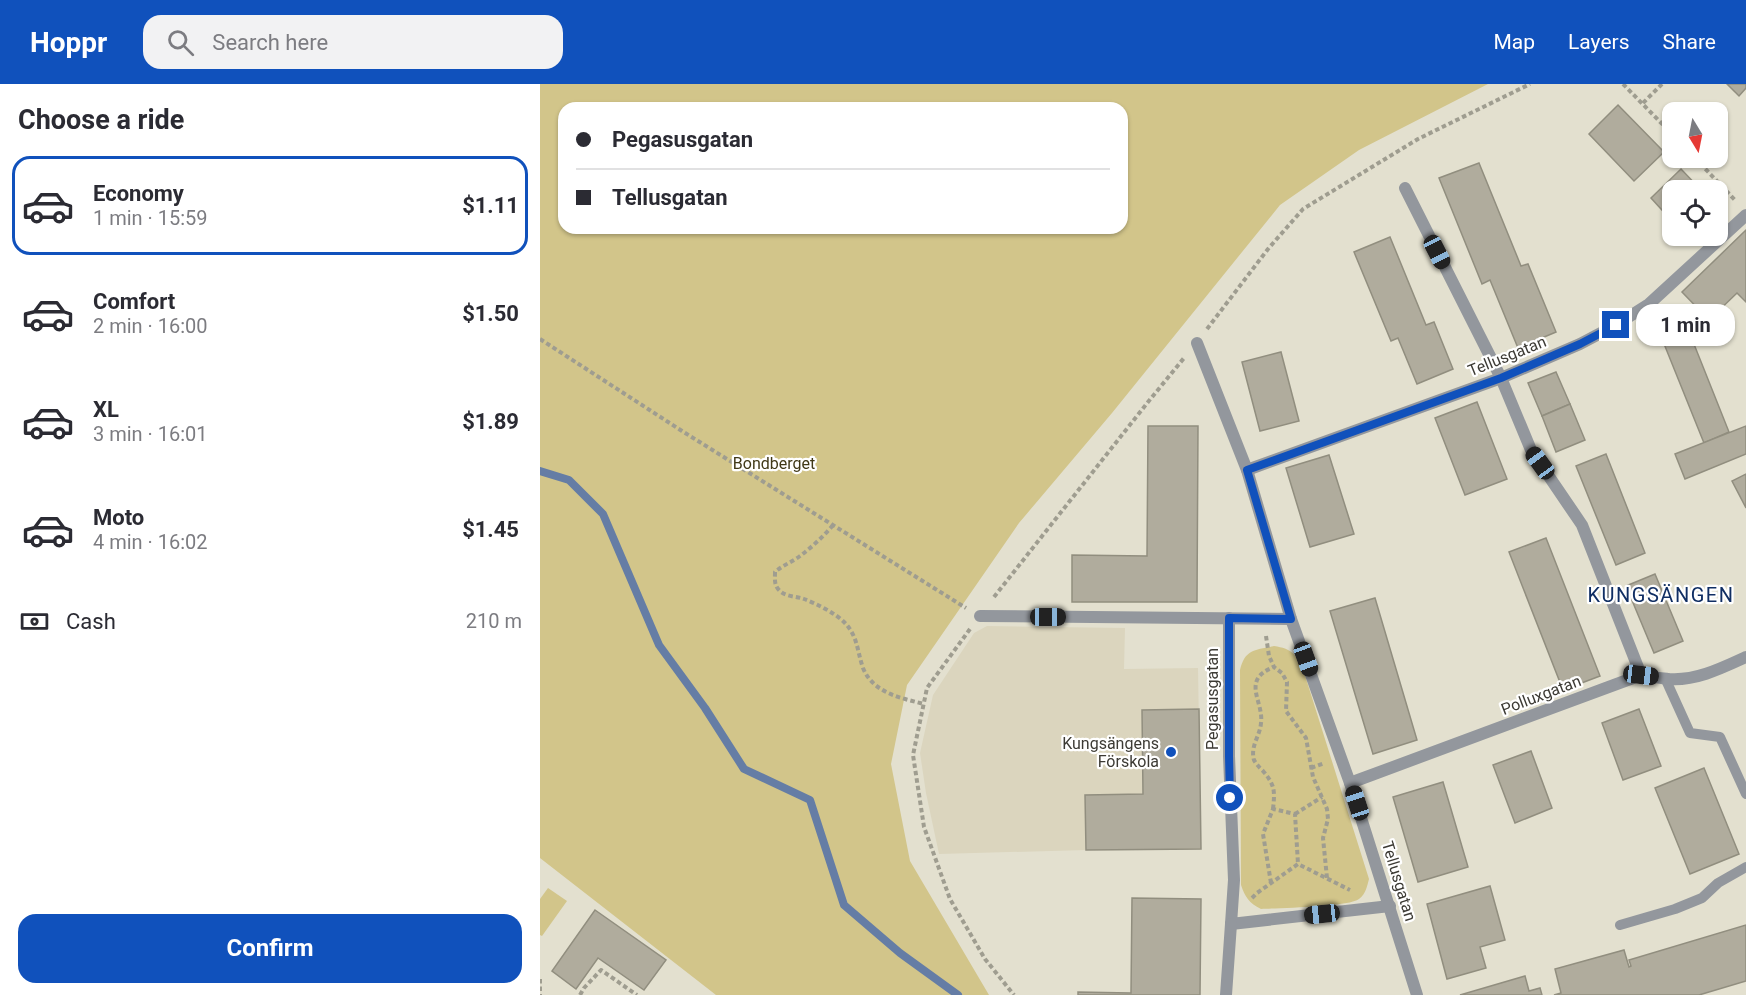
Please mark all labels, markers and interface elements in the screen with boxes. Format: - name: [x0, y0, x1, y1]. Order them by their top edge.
- search box: [143, 15, 563, 69]
- text: Hoppr: [30, 26, 107, 59]
- icon: search: [164, 26, 197, 59]
- text: Search here: [212, 30, 328, 55]
- text: Map: [1493, 30, 1535, 54]
- text: Layers: [1568, 30, 1629, 54]
- text: Share: [1662, 30, 1716, 54]
- north arrow: [1662, 102, 1728, 168]
- map controls: [1662, 102, 1728, 246]
- text: Choose a ride: [18, 104, 184, 136]
- text: Pegasusgatan: [612, 127, 753, 152]
- icon: car: [21, 179, 75, 233]
- button: locate: [1662, 180, 1728, 246]
- text: Economy: [93, 181, 184, 206]
- text: Tellusgatan: [612, 185, 728, 210]
- text: $1.11: [462, 193, 519, 218]
- text: 1 min · 15:59: [93, 206, 208, 230]
- car: [1421, 232, 1453, 272]
- icon: car: [21, 287, 75, 341]
- text: Comfort: [93, 289, 175, 314]
- text: $1.50: [462, 301, 519, 326]
- callout: 1 min: [1637, 304, 1736, 346]
- route end: [1602, 311, 1629, 338]
- text: 1 min: [1660, 313, 1711, 337]
- text: 2 min · 16:00: [93, 314, 208, 338]
- street label: Tellusgatan: [1465, 332, 1549, 380]
- icon: car: [21, 395, 75, 449]
- text: XL: [93, 397, 119, 422]
- text: $1.89: [462, 409, 519, 434]
- text: 3 min · 16:01: [93, 422, 208, 446]
- car: [1522, 443, 1558, 483]
- park label: Bondberget: [733, 454, 815, 473]
- icon: car: [21, 503, 75, 557]
- text: Moto: [93, 505, 144, 530]
- text: $1.45: [462, 517, 519, 542]
- text: 4 min · 16:02: [93, 530, 208, 554]
- district label: KUNGSÄNGEN: [1588, 583, 1734, 607]
- icon: cash: [18, 605, 51, 638]
- car: [1030, 608, 1066, 626]
- text: Cash: [66, 609, 116, 634]
- text: 210 m: [466, 609, 522, 633]
- car: [1291, 639, 1321, 679]
- street label: Pegasusgatan: [1203, 648, 1222, 750]
- car: [1622, 664, 1660, 686]
- street label: Polluxgatan: [1498, 671, 1584, 719]
- place label: Kungsängens Förskola: [1062, 734, 1159, 771]
- marker: Kungsängens Förskola: [1164, 745, 1178, 759]
- car: [1343, 783, 1371, 823]
- route start: [1216, 784, 1243, 811]
- street label: Tellusgatan: [1378, 839, 1420, 923]
- car: [1303, 903, 1341, 925]
- button: Confirm: [18, 914, 522, 983]

